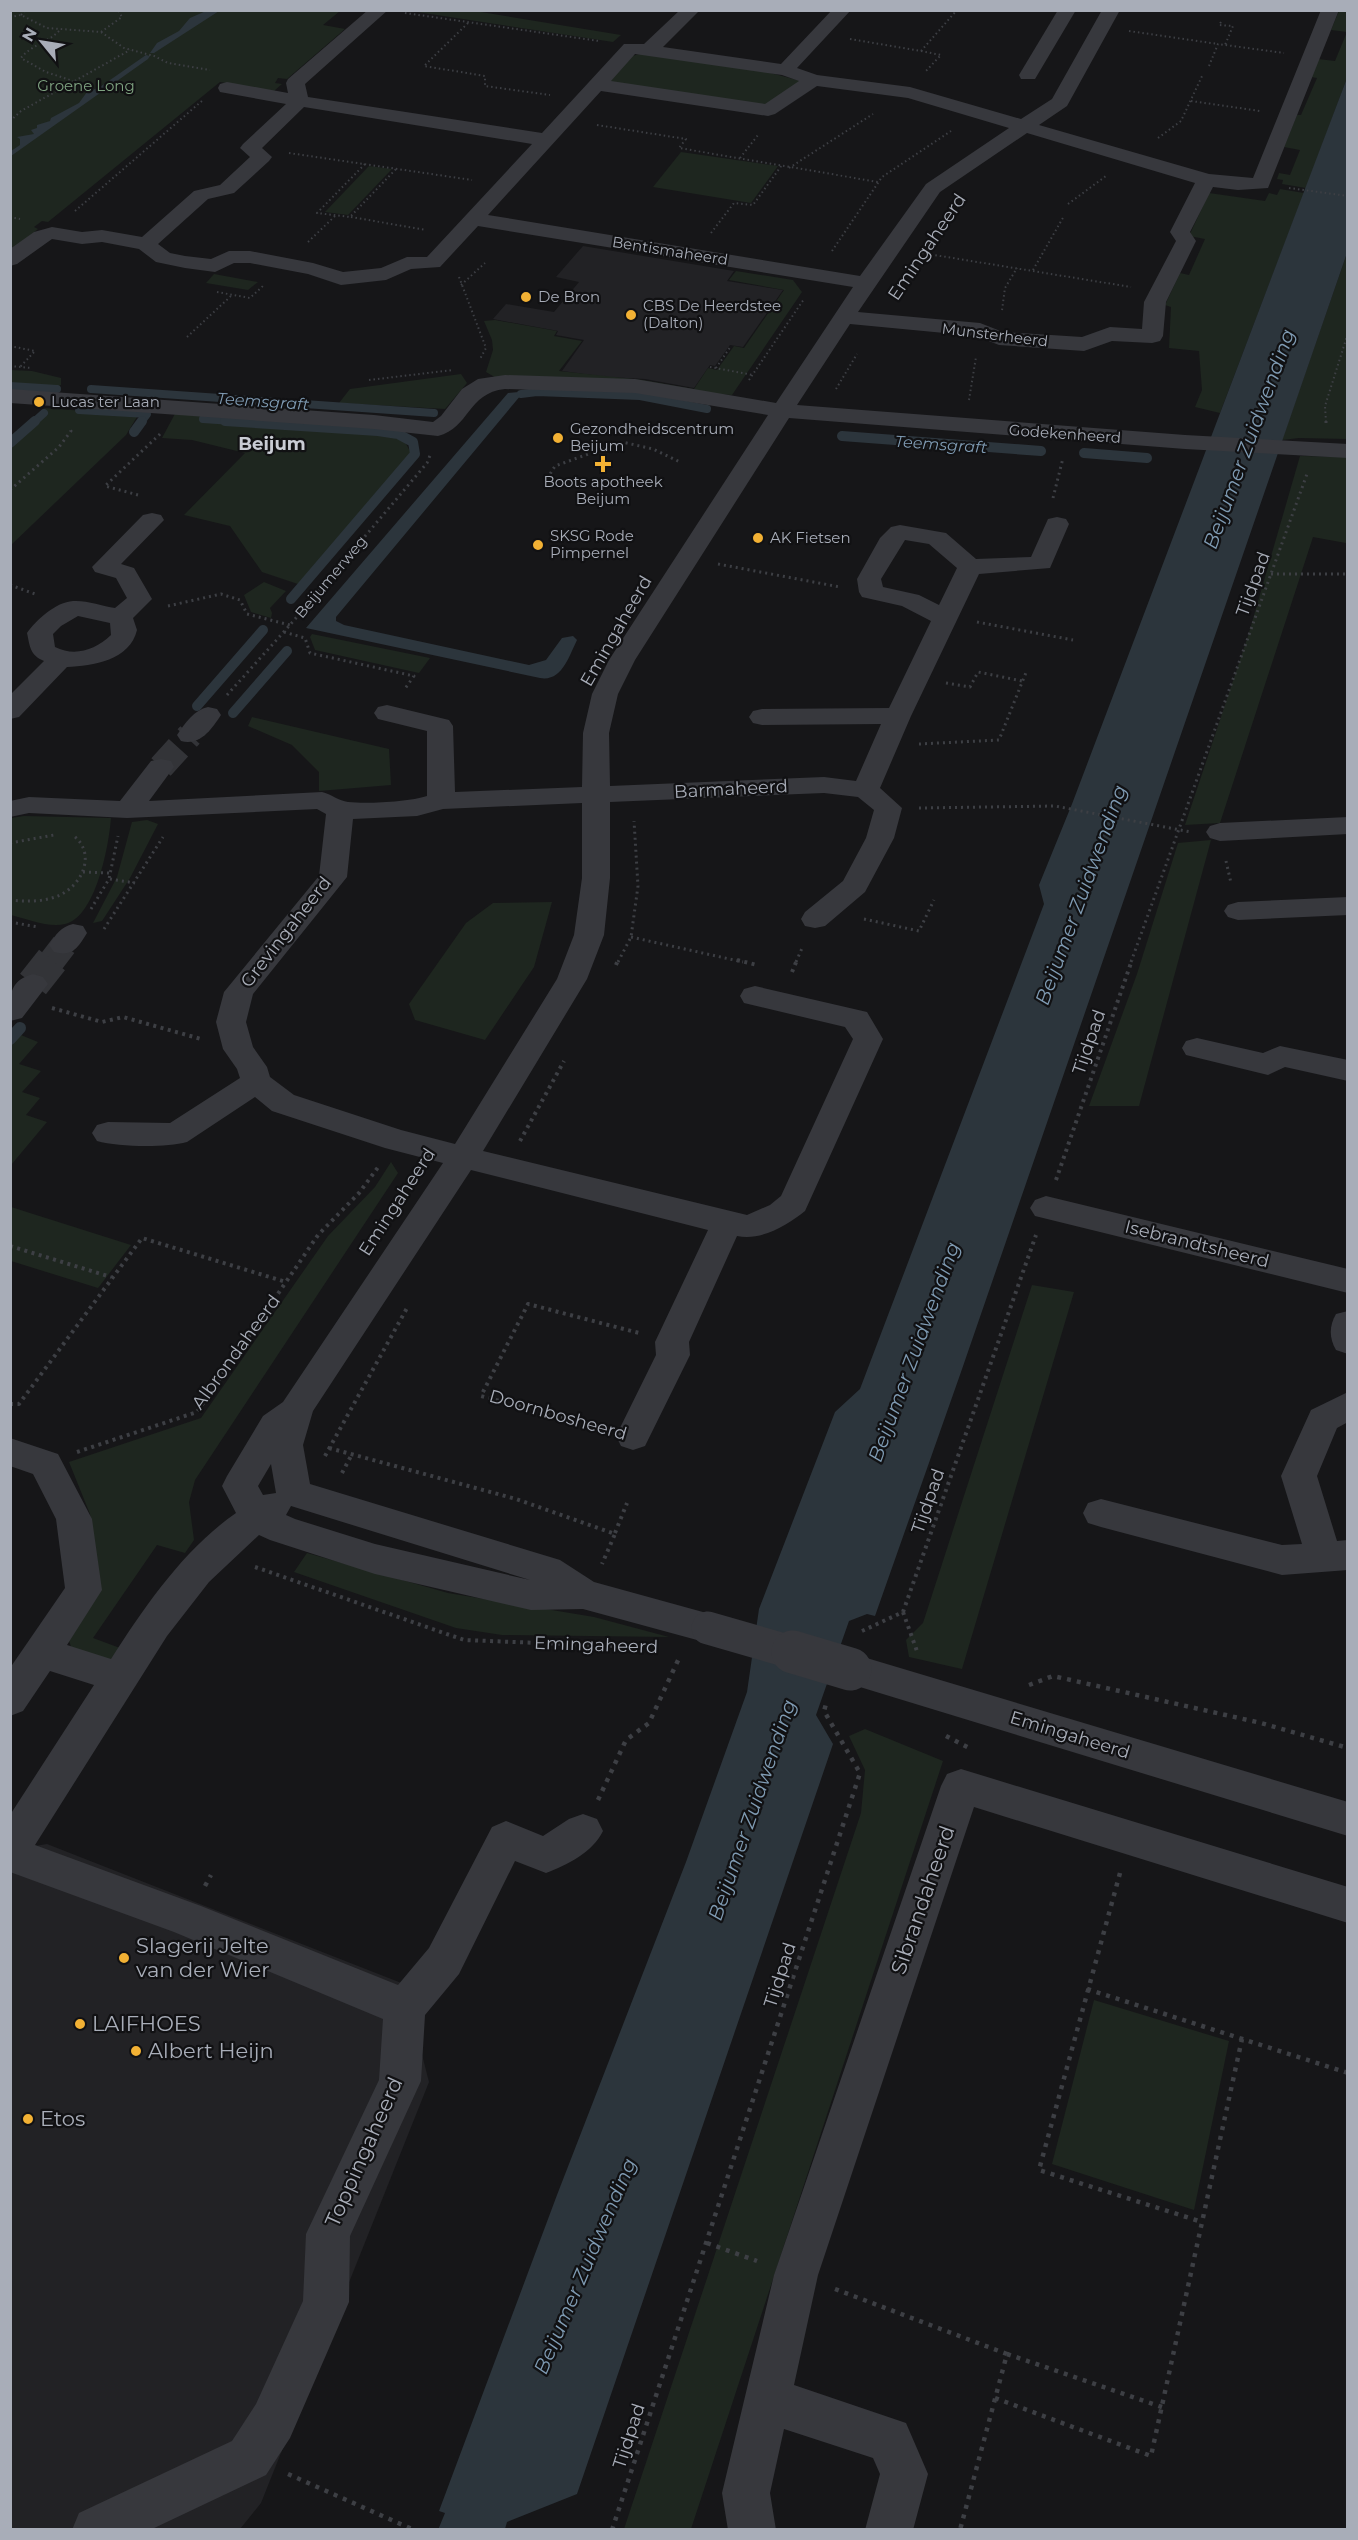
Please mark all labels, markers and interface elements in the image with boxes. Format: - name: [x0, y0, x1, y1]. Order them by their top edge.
- north arrow: [12, 12, 72, 72]
- text: N: [18, 24, 41, 45]
- park label: Groene Long: [37, 76, 135, 95]
- street label: Emingaheerd: [883, 189, 971, 305]
- street label: Bentismaheerd: [611, 232, 729, 269]
- place label: De Bron: [538, 287, 600, 306]
- marker: De Bron: [519, 290, 533, 304]
- place label: CBS De Heerdstee (Dalton): [643, 296, 781, 332]
- marker: CBS De Heerdstee (Dalton): [624, 308, 638, 322]
- street label: Munsterheerd: [941, 319, 1049, 350]
- water label: Beijumer Zuidwending: [1198, 326, 1300, 552]
- water label: Teemsgraft: [216, 389, 310, 414]
- place label: Lucas ter Laan: [51, 392, 160, 411]
- marker: Lucas ter Laan: [32, 395, 46, 409]
- place label: Gezondheidscentrum Beijum: [570, 419, 734, 455]
- street label: Godekenheerd: [1008, 420, 1122, 447]
- marker: Gezondheidscentrum Beijum: [551, 431, 565, 445]
- water label: Teemsgraft: [894, 432, 988, 457]
- district label: Beijum: [238, 433, 306, 455]
- marker: Boots apotheek Beijum: [596, 457, 610, 471]
- place label: Boots apotheek Beijum: [543, 472, 663, 508]
- place label: SKSG Rode Pimpernel: [550, 526, 634, 562]
- place label: AK Fietsen: [770, 528, 851, 547]
- street label: Beijumerweg: [291, 531, 371, 622]
- marker: AK Fietsen: [751, 531, 765, 545]
- marker: SKSG Rode Pimpernel: [531, 538, 545, 552]
- street label: Tijdpad: [1231, 549, 1275, 619]
- street label: Emingaheerd: [575, 572, 657, 690]
- street label: Barmaheerd: [673, 775, 789, 803]
- water label: Beijumer Zuidwending: [1030, 782, 1132, 1008]
- street label: Grevingaheerd: [236, 872, 336, 992]
- street label: Tijdpad: [1068, 1007, 1110, 1077]
- street label: Emingaheerd: [354, 1144, 440, 1260]
- street label: Isebrandtsheerd: [1123, 1215, 1271, 1273]
- water label: Beijumer Zuidwending: [863, 1239, 965, 1465]
- street label: Albrondaheerd: [187, 1290, 285, 1414]
- street label: Doornbosheerd: [487, 1385, 629, 1445]
- street label: Tijdpad: [907, 1466, 949, 1536]
- street label: Emingaheerd: [534, 1632, 658, 1658]
- water label: Beijumer Zuidwending: [703, 1696, 801, 1924]
- street label: Emingaheerd: [1007, 1706, 1133, 1764]
- street label: Sibrandaheerd: [885, 1822, 960, 1977]
- place label: Slagerij Jelte van der Wier: [136, 1933, 270, 1982]
- street label: Tijdpad: [759, 1940, 801, 2010]
- marker: Slagerij Jelte van der Wier: [117, 1951, 131, 1965]
- place label: LAIFHOES: [92, 2011, 201, 2036]
- marker: LAIFHOES: [73, 2017, 87, 2031]
- place label: Albert Heijn: [148, 2038, 274, 2063]
- marker: Albert Heijn: [129, 2044, 143, 2058]
- street label: Toppingaheerd: [319, 2073, 408, 2230]
- place label: Etos: [40, 2106, 85, 2131]
- marker: Etos: [21, 2112, 35, 2126]
- water label: Beijumer Zuidwending: [529, 2154, 641, 2378]
- street label: Tijdpad: [608, 2401, 650, 2471]

